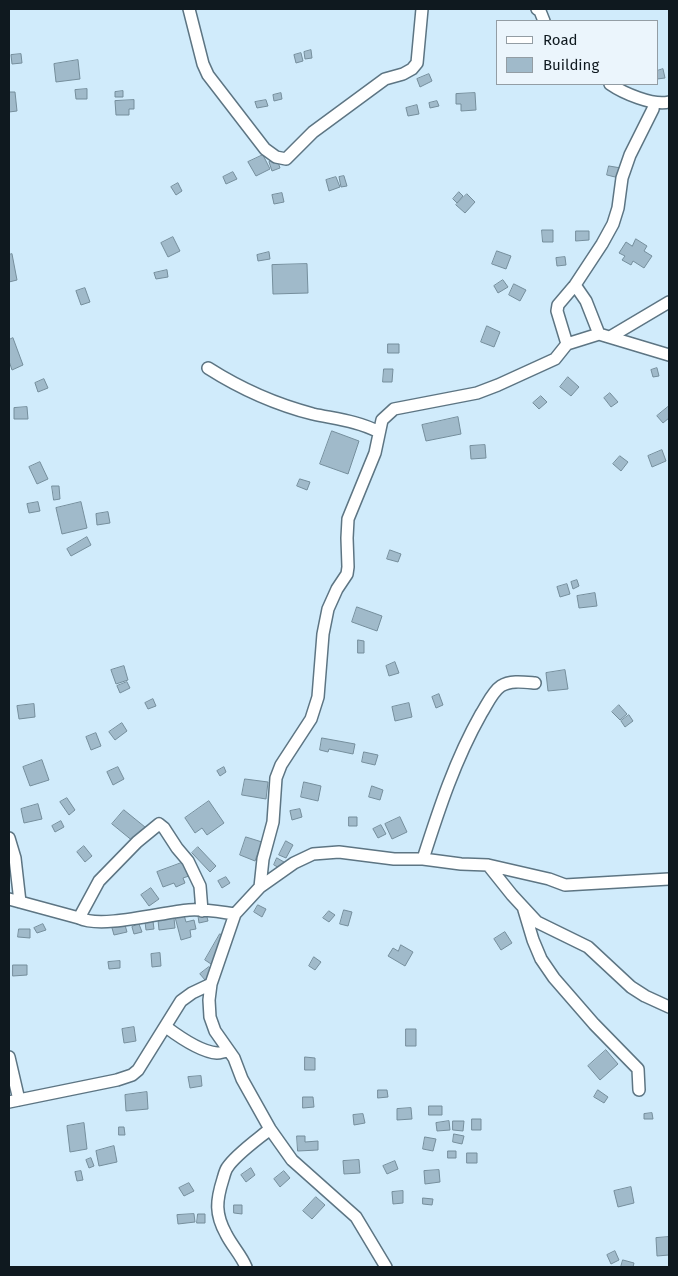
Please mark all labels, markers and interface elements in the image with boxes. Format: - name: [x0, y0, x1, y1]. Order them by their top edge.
- legend: [496, 20, 658, 85]
- text: Road: [543, 31, 578, 49]
- text: Building: [543, 56, 599, 74]

